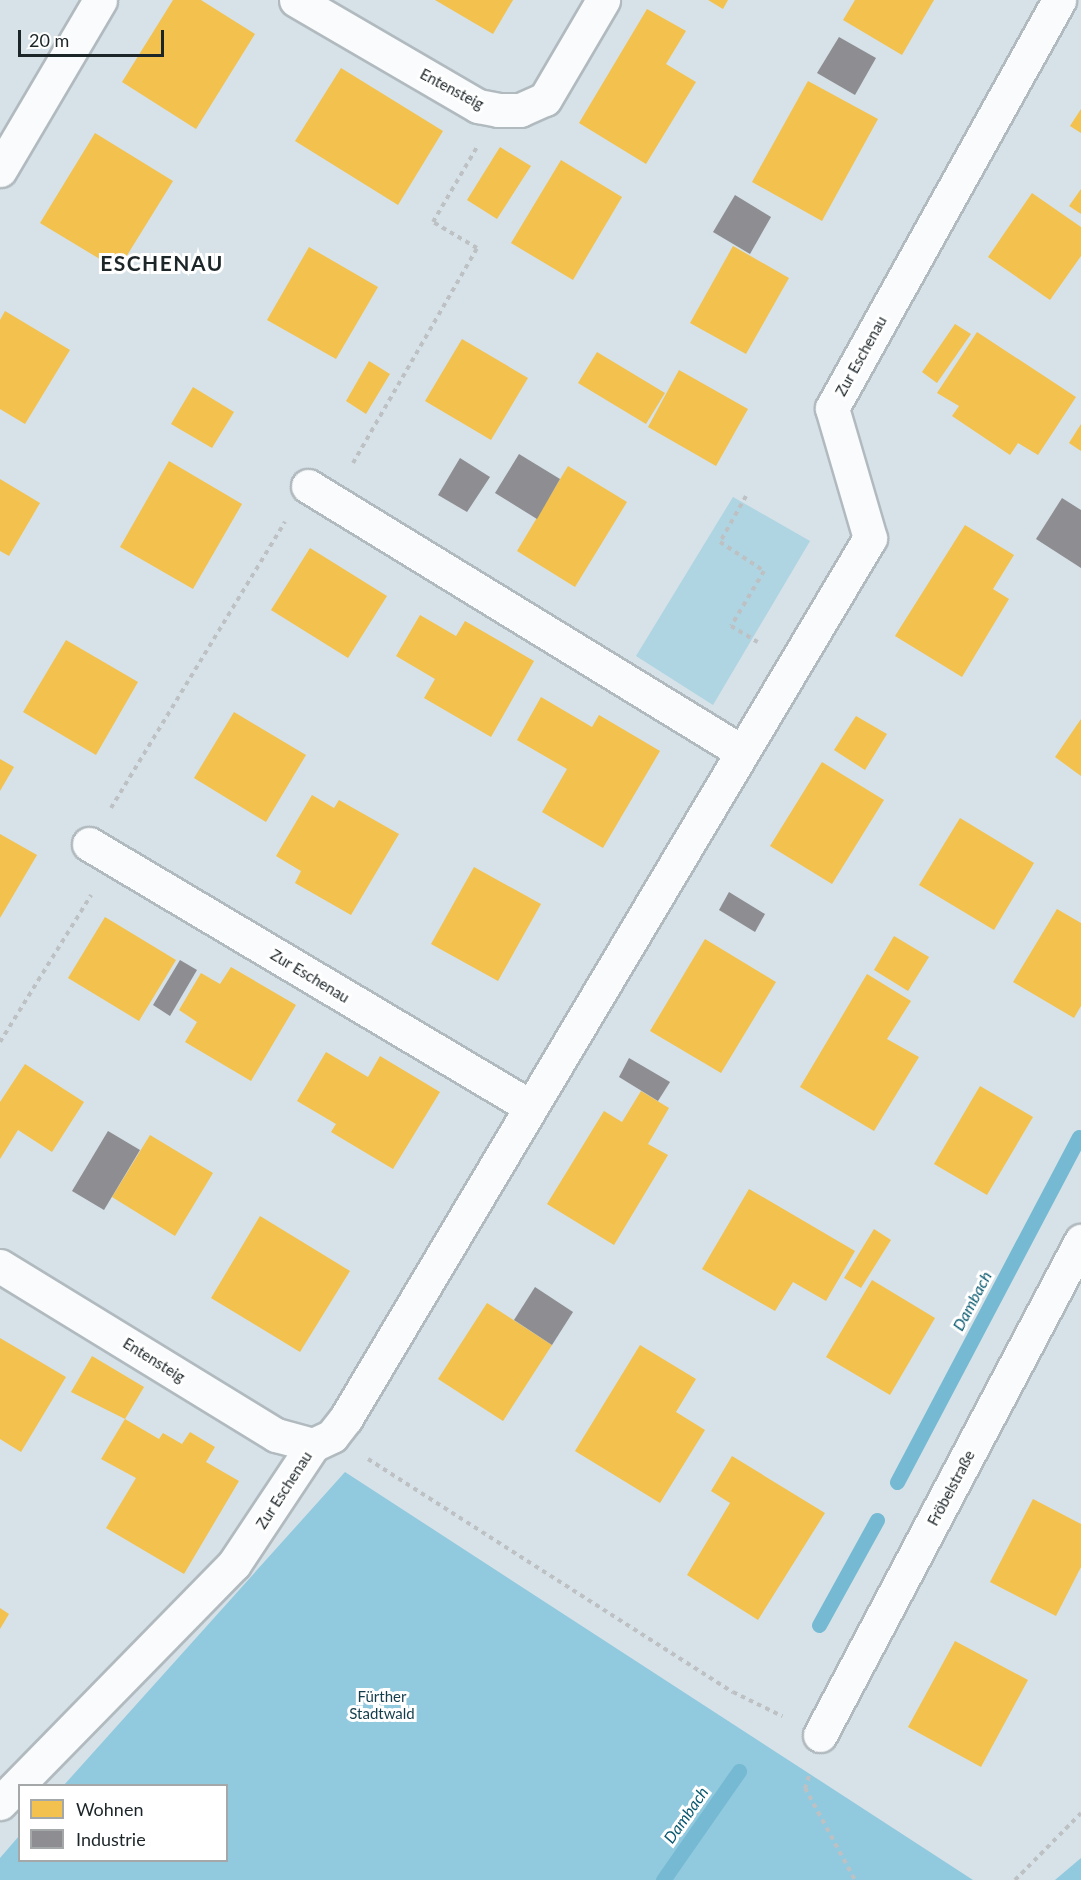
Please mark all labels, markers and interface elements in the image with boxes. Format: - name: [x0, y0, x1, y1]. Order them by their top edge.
- scale bar: [21, 18, 166, 56]
- text: 20 m: [29, 29, 69, 51]
- street label: Entensteig: [417, 65, 487, 113]
- district label: ESCHENAU: [100, 250, 224, 276]
- street label: Zur Eschenau: [832, 313, 890, 399]
- street label: Zur Eschenau: [267, 945, 353, 1007]
- water label: Dambach: [948, 1268, 996, 1334]
- street label: Entensteig: [120, 1334, 188, 1386]
- street label: Fröbelstraße: [924, 1447, 978, 1529]
- street label: Zur Eschenau: [252, 1448, 316, 1532]
- park label: Fürther Stadtwald: [349, 1687, 415, 1722]
- water label: Dambach: [660, 1783, 712, 1847]
- legend: [18, 1784, 228, 1862]
- text: Wohnen: [76, 1798, 143, 1820]
- text: Industrie: [76, 1828, 146, 1850]

